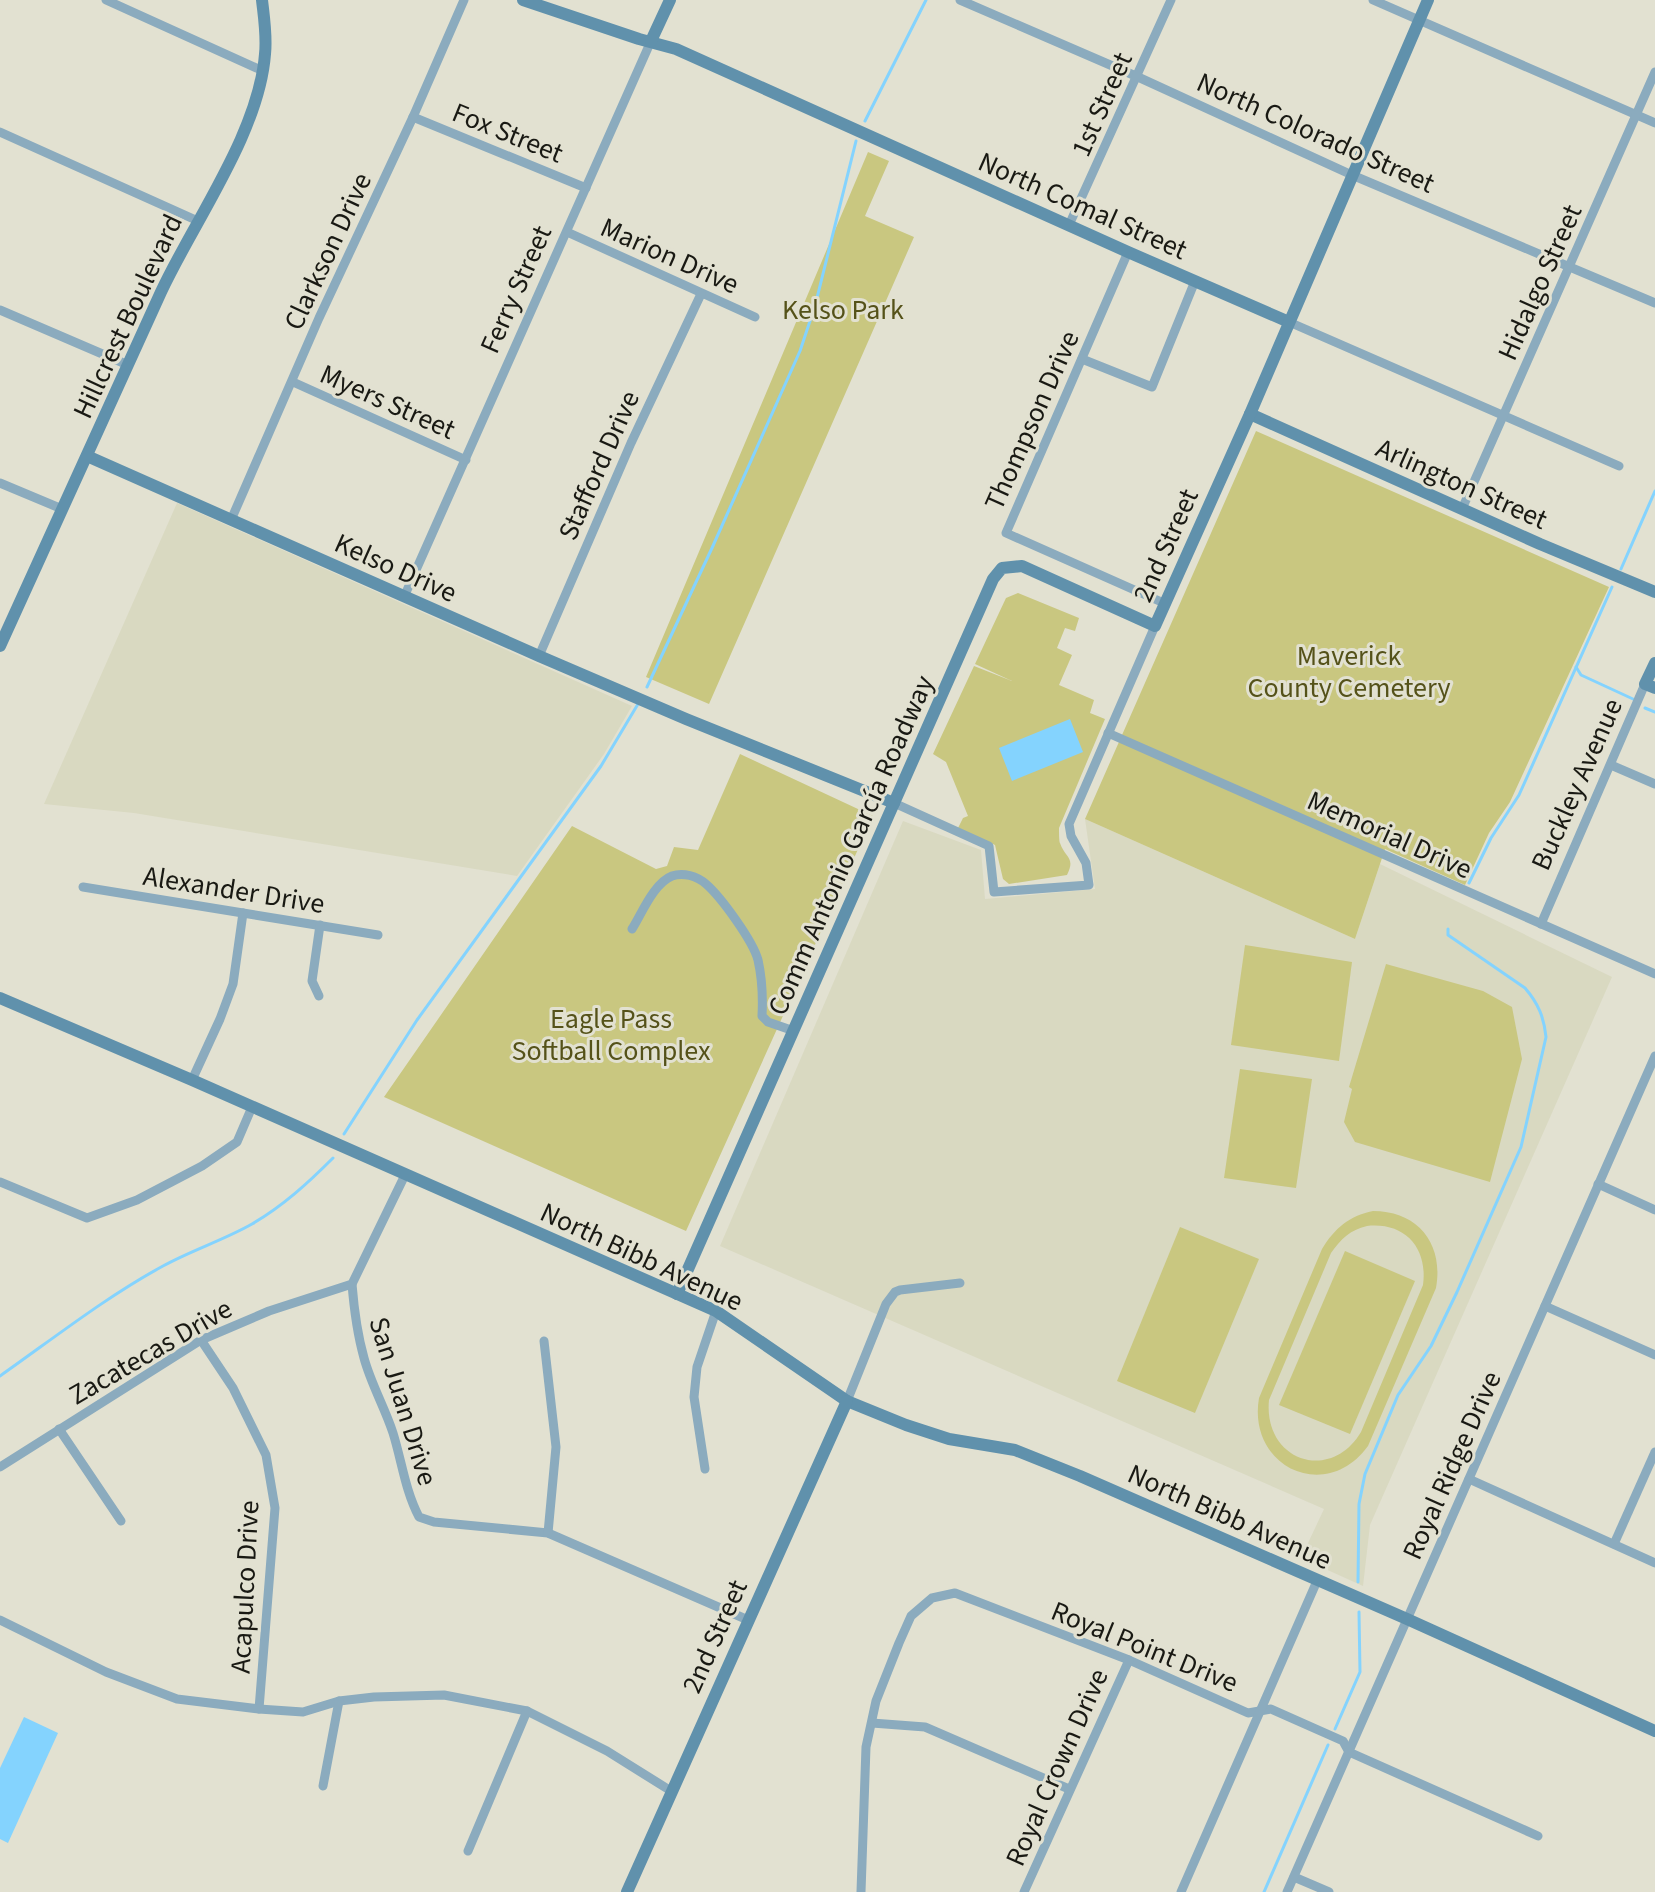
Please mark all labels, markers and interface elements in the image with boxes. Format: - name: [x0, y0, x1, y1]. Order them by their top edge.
- street label: 1st Street: [1061, 45, 1143, 163]
- street label: North Colorado Street: [1190, 62, 1441, 204]
- street label: Fox Street: [446, 93, 570, 173]
- street label: North Comal Street: [972, 142, 1194, 270]
- street label: Clarkson Drive: [274, 166, 382, 337]
- street label: Hidalgo Street: [1488, 198, 1592, 367]
- street label: Hillcrest Boulevard: [63, 208, 193, 425]
- street label: Marion Drive: [594, 208, 745, 304]
- street label: Ferry Street: [470, 219, 562, 360]
- park label: Kelso Park: [782, 290, 904, 330]
- street label: Thompson Drive: [974, 324, 1089, 517]
- street label: Myers Street: [314, 354, 462, 450]
- street label: Stafford Drive: [548, 384, 650, 546]
- street label: Arlington Street: [1370, 428, 1554, 540]
- street label: 2nd Street: [1123, 482, 1209, 609]
- street label: Kelso Drive: [328, 523, 463, 613]
- park label: Maverick County Cemetery: [1247, 636, 1451, 708]
- street label: Comm Antonio García Roadway: [758, 669, 944, 1022]
- street label: Buckley Avenue: [1521, 692, 1633, 877]
- street label: Memorial Drive: [1301, 781, 1478, 889]
- street label: Alexander Drive: [140, 856, 327, 924]
- park label: Eagle Pass Softball Complex: [511, 999, 711, 1071]
- street label: North Bibb Avenue: [534, 1192, 750, 1321]
- street label: Zacatecas Drive: [61, 1289, 240, 1415]
- street label: San Juan Drive: [358, 1312, 448, 1491]
- street label: Royal Ridge Drive: [1392, 1365, 1511, 1566]
- street label: North Bibb Avenue: [1121, 1454, 1338, 1580]
- street label: Acapulco Drive: [220, 1499, 270, 1675]
- street label: 2nd Street: [672, 1573, 758, 1700]
- street label: Royal Point Drive: [1045, 1591, 1244, 1703]
- street label: Royal Crown Drive: [995, 1662, 1118, 1873]

